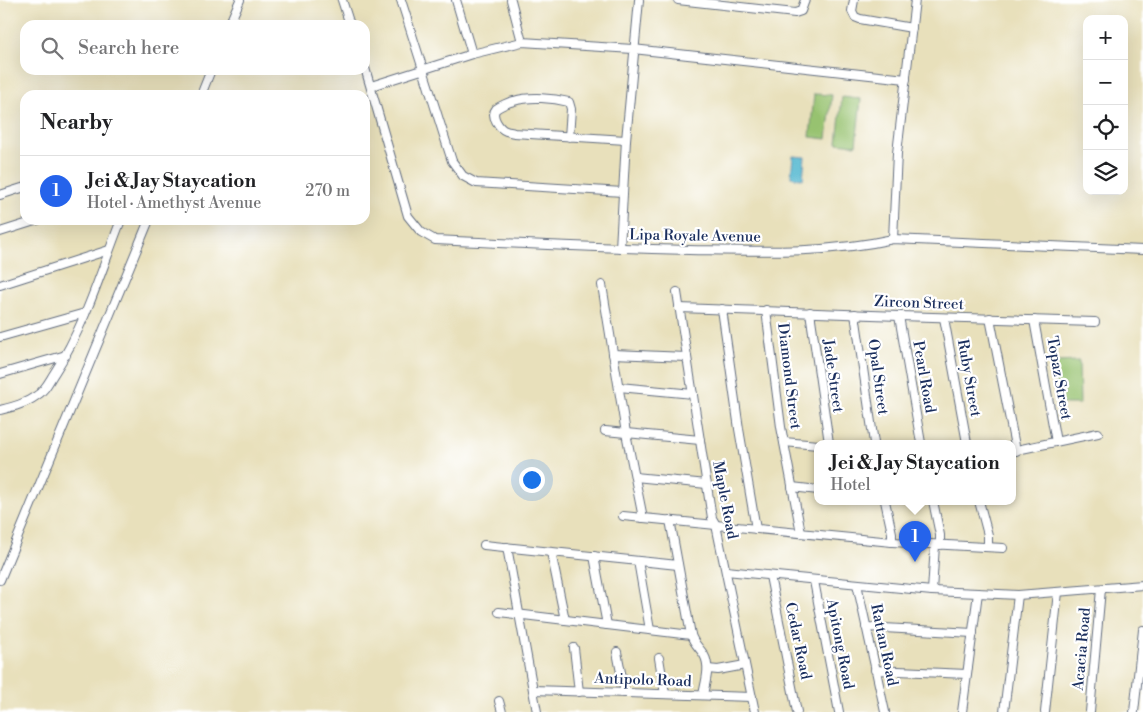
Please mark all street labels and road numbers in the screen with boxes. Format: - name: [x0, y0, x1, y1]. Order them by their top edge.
- street label: Lipa Royale Avenue: [629, 225, 761, 247]
- street label: Zircon Street: [874, 292, 965, 314]
- street label: Diamond Street: [773, 322, 805, 431]
- street label: Topaz Street: [1042, 335, 1076, 422]
- street label: Jade Street: [818, 337, 848, 415]
- street label: Opal Street: [863, 338, 893, 417]
- street label: Ruby Street: [953, 338, 985, 419]
- street label: Pearl Road: [908, 339, 940, 415]
- street label: Maple Road: [708, 459, 742, 541]
- street label: Apitong Road: [822, 596, 858, 691]
- street label: Cedar Road: [781, 601, 816, 682]
- street label: Rattan Road: [866, 602, 902, 688]
- street label: Acacia Road: [1069, 606, 1095, 692]
- street label: Antipolo Road: [593, 669, 692, 691]

